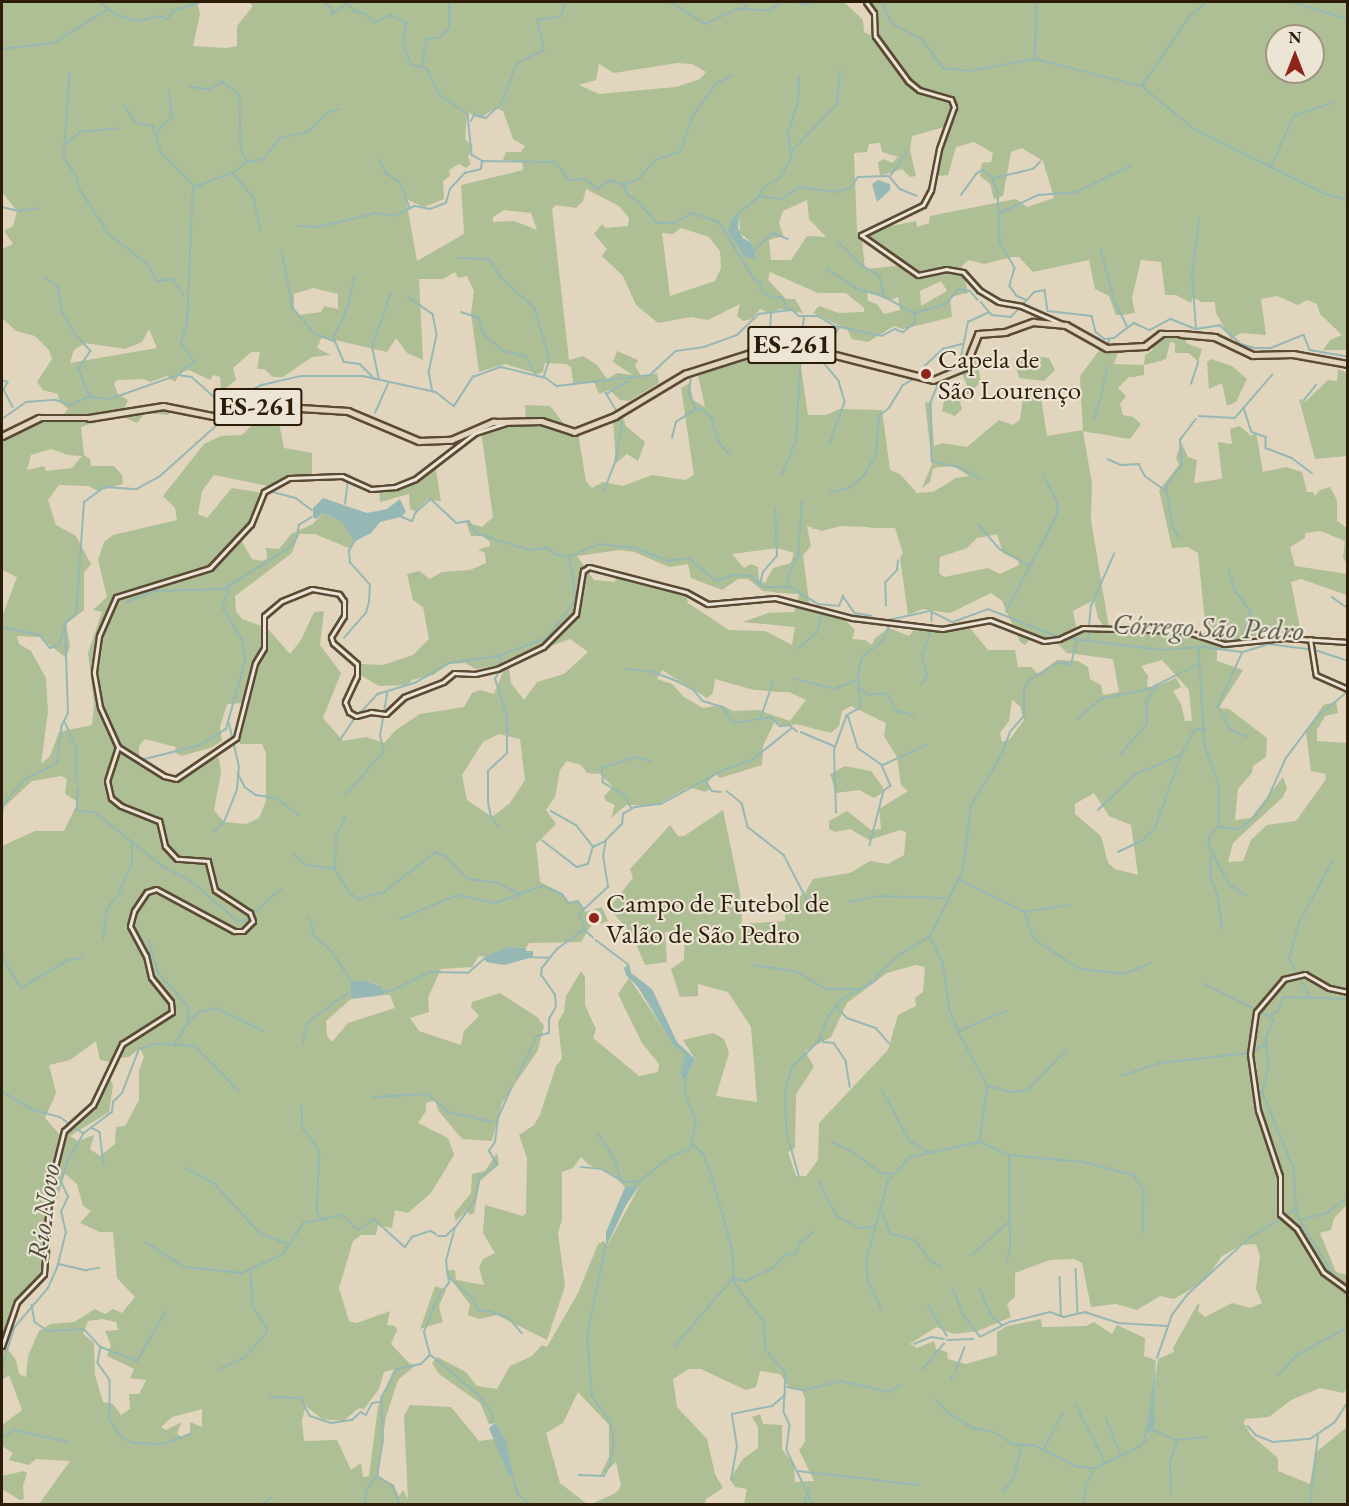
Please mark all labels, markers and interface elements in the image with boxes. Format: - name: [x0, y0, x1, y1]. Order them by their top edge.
- north arrow: [1265, 24, 1325, 84]
- text: N: [1289, 27, 1301, 48]
- road number: ES-261: [747, 322, 837, 368]
- place label: Capela de São Lourenço: [938, 342, 1081, 405]
- marker: Capela de São Lourenço: [919, 367, 933, 381]
- road number: ES-261: [213, 384, 303, 430]
- water label: Córrego São Pedro: [1112, 607, 1304, 647]
- place label: Campo de Futebol de Valão de São Pedro: [606, 886, 829, 949]
- marker: Campo de Futebol de Valão de São Pedro: [587, 911, 601, 925]
- water label: Rio Novo: [20, 1161, 66, 1263]

